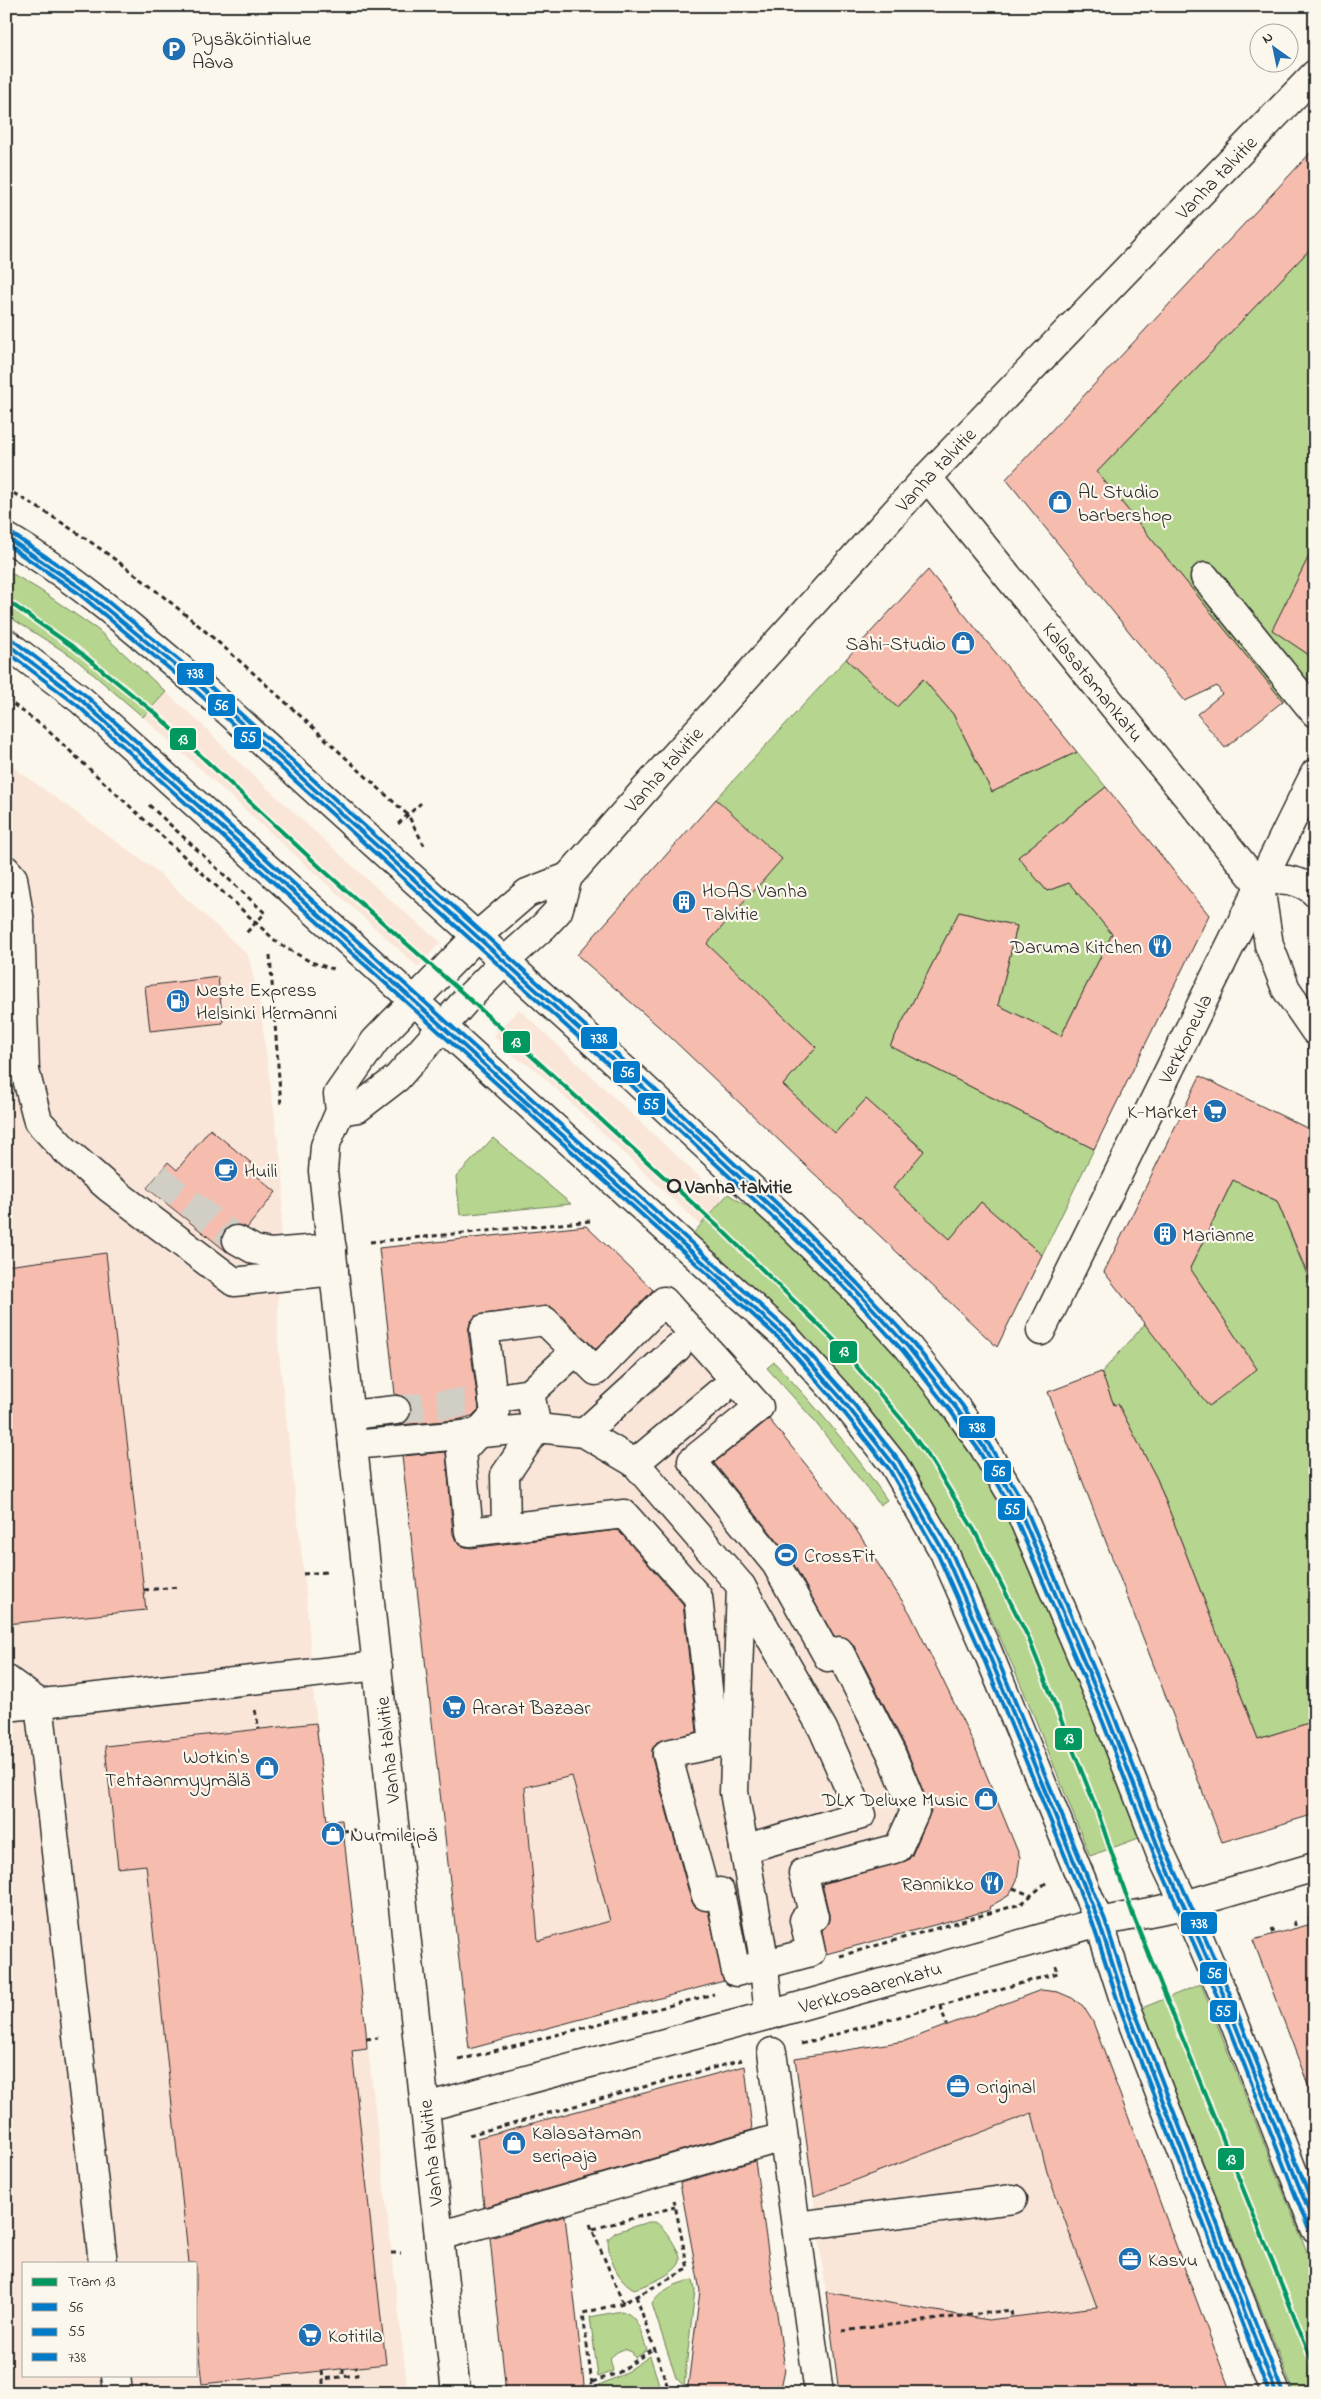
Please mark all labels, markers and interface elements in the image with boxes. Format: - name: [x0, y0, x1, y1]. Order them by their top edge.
- north arrow: [1248, 22, 1298, 72]
- place label: Pysäköintialue Aava: [192, 26, 311, 78]
- text: N: [1258, 27, 1277, 50]
- parking icon: Pysäköintialue Aava: [161, 36, 187, 62]
- street label: Vanha talvitie: [1169, 130, 1265, 228]
- street label: Vanha talvitie: [889, 422, 984, 520]
- place label: AL Studio barbershop: [1078, 479, 1172, 531]
- shop icon: AL Studio barbershop: [1047, 489, 1073, 515]
- street label: Kalasatamankatu: [1034, 617, 1149, 750]
- shop icon: Sahi-Studio: [950, 630, 976, 656]
- place label: Sahi-Studio: [846, 631, 946, 660]
- line badge: 738: [176, 662, 215, 686]
- text: 738: [187, 664, 204, 685]
- line badge: 56: [207, 693, 236, 717]
- text: 56: [214, 696, 229, 717]
- street label: Vanha talvitie: [618, 721, 711, 821]
- line badge: 55: [233, 726, 262, 750]
- line badge: 13: [169, 727, 197, 751]
- text: 55: [240, 728, 256, 749]
- text: 13: [178, 730, 188, 751]
- place label: HOAS Vanha Talvitie: [702, 878, 807, 930]
- building icon: HOAS Vanha Talvitie: [671, 889, 697, 915]
- restaurant icon: Daruma Kitchen: [1147, 933, 1173, 959]
- place label: Daruma Kitchen: [1009, 934, 1142, 963]
- place label: Neste Express Helsinki Hermanni: [196, 977, 337, 1029]
- fuel station icon: Neste Express Helsinki Hermanni: [165, 988, 191, 1014]
- street label: Verkkoneula: [1152, 990, 1221, 1090]
- line badge: 738: [580, 1026, 618, 1050]
- text: 738: [591, 1029, 608, 1050]
- line badge: 13: [502, 1030, 531, 1054]
- text: 13: [511, 1033, 521, 1054]
- line badge: 56: [612, 1060, 641, 1084]
- text: 56: [620, 1063, 635, 1084]
- line badge: 55: [637, 1092, 666, 1116]
- text: 55: [643, 1095, 659, 1116]
- supermarket icon: K-Market: [1202, 1098, 1228, 1124]
- place label: K-Market: [1127, 1099, 1198, 1128]
- cafe icon: Huili: [213, 1157, 239, 1183]
- place label: Huili: [244, 1158, 278, 1187]
- place label: Vanha talvitie: [684, 1174, 793, 1203]
- marker: Vanha talvitie: [667, 1179, 681, 1193]
- building icon: Marianne: [1152, 1221, 1178, 1247]
- place label: Marianne: [1182, 1222, 1254, 1251]
- line badge: 13: [829, 1340, 858, 1364]
- text: 13: [839, 1342, 849, 1363]
- line badge: 738: [958, 1415, 996, 1439]
- text: 738: [969, 1418, 986, 1439]
- line badge: 56: [983, 1459, 1012, 1483]
- text: 56: [991, 1462, 1006, 1483]
- line badge: 55: [997, 1497, 1026, 1521]
- text: 55: [1004, 1500, 1020, 1521]
- sports icon: CrossFit: [773, 1542, 799, 1568]
- place label: CrossFit: [804, 1543, 875, 1572]
- supermarket icon: Ararat Bazaar: [441, 1694, 467, 1720]
- street label: Vanha talvitie: [369, 1695, 410, 1805]
- place label: Ararat Bazaar: [472, 1695, 591, 1724]
- line badge: 13: [1054, 1727, 1083, 1751]
- text: 13: [1064, 1729, 1074, 1750]
- place label: Wotkin's Tehtaanmyymälä: [105, 1744, 250, 1796]
- shop icon: Wotkin's Tehtaanmyymälä: [254, 1755, 280, 1781]
- shop icon: DLX Deluxe Music: [973, 1786, 999, 1812]
- place label: DLX Deluxe Music: [821, 1787, 968, 1816]
- shop icon: Nurmileipä: [320, 1821, 346, 1847]
- place label: Nurmileipä: [350, 1822, 437, 1851]
- restaurant icon: Rannikko: [979, 1870, 1005, 1896]
- place label: Rannikko: [901, 1871, 974, 1900]
- line badge: 738: [1180, 1911, 1218, 1935]
- text: 738: [1191, 1914, 1208, 1935]
- street label: Verkkosaarenkatu: [795, 1955, 945, 2023]
- line badge: 56: [1199, 1961, 1228, 1985]
- text: 56: [1207, 1964, 1222, 1985]
- line badge: 55: [1209, 1999, 1238, 2023]
- text: 55: [1215, 2002, 1231, 2023]
- office icon: Original: [945, 2073, 971, 2099]
- place label: Original: [976, 2074, 1036, 2104]
- street label: Vanha talvitie: [412, 2098, 453, 2208]
- place label: Kalasataman seripaja: [532, 2120, 641, 2172]
- shop icon: Kalasataman seripaja: [501, 2130, 527, 2156]
- line badge: 13: [1217, 2147, 1245, 2171]
- text: 13: [1226, 2150, 1236, 2171]
- office icon: Kasvu: [1117, 2246, 1143, 2272]
- place label: Kasvu: [1148, 2247, 1198, 2276]
- legend: [22, 2262, 198, 2376]
- text: Tram 13: [68, 2271, 116, 2293]
- text: 56: [68, 2297, 84, 2319]
- text: 55: [68, 2321, 86, 2343]
- supermarket icon: Kotitila: [297, 2322, 323, 2348]
- place label: Kotitila: [328, 2323, 383, 2352]
- text: 738: [68, 2347, 86, 2369]

